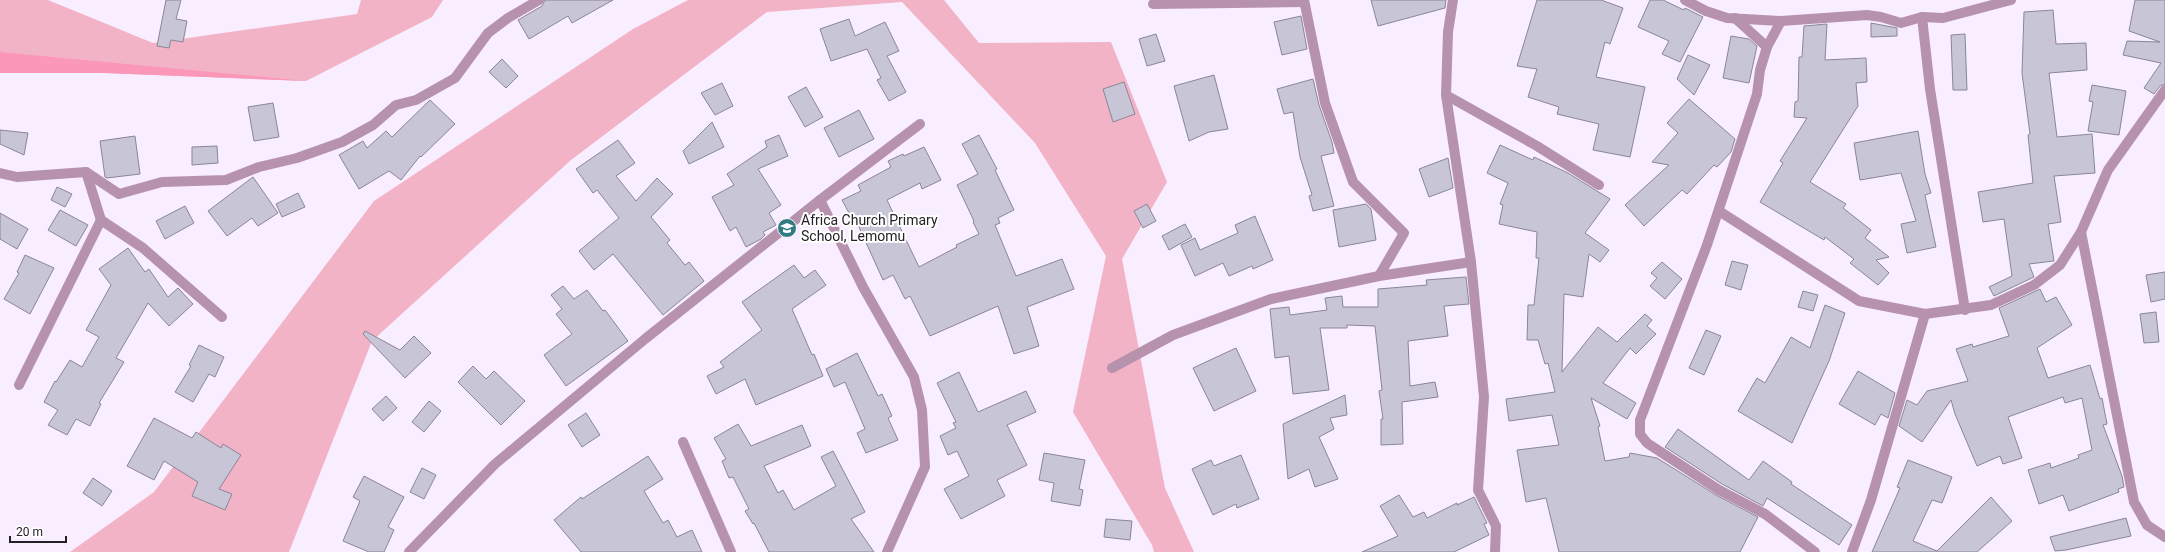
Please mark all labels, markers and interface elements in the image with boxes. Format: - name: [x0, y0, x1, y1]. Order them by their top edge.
- place label: Africa Church Primary School, Lemomu: [801, 212, 938, 244]
- school or university icon: Africa Church Primary School, Lemomu: [776, 217, 798, 239]
- scale bar: [10, 518, 66, 544]
- text: 20 m: [16, 525, 43, 539]

